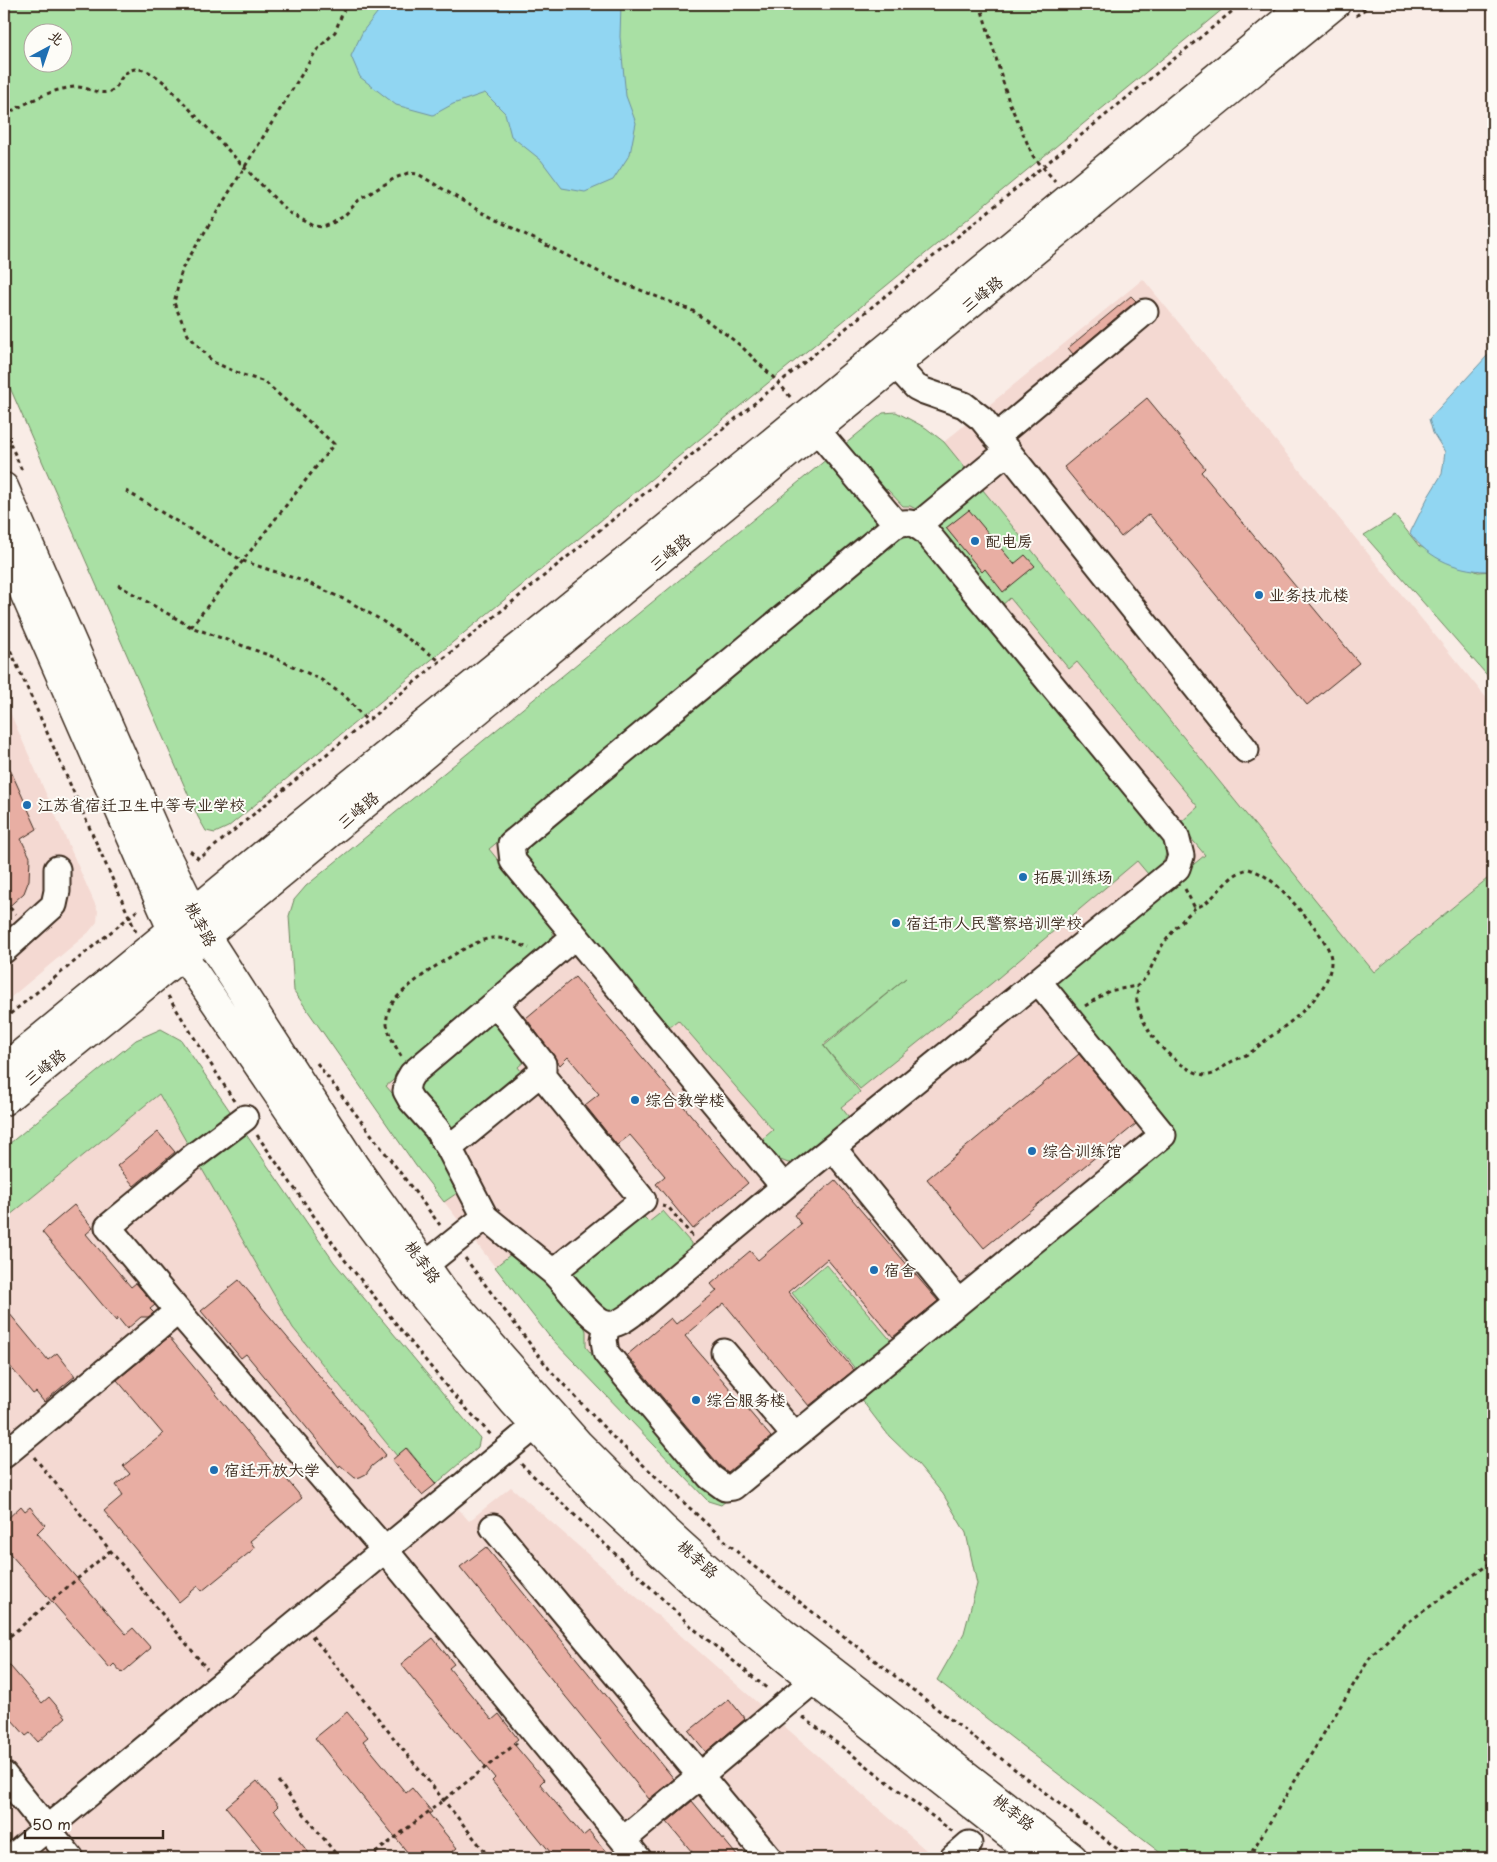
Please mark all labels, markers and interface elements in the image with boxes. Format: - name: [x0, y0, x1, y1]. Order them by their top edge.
- north arrow: [22, 22, 72, 72]
- text: 北: [45, 25, 69, 50]
- street label: 三峰路: [955, 269, 1008, 318]
- street label: 三峰路: [643, 527, 695, 576]
- place label: 配电房: [985, 528, 1033, 552]
- marker: 配电房: [969, 535, 981, 547]
- place label: 业务技术楼: [1269, 582, 1349, 606]
- marker: 业务技术楼: [1253, 589, 1265, 601]
- street label: 三峰路: [331, 785, 383, 834]
- place label: 江苏省宿迁卫生中等专业学校: [37, 792, 245, 816]
- marker: 江苏省宿迁卫生中等专业学校: [21, 799, 33, 811]
- place label: 拓展训练场: [1033, 864, 1113, 888]
- marker: 拓展训练场: [1017, 871, 1029, 883]
- street label: 桃李路: [180, 897, 224, 950]
- place label: 宿迁市人民警察培训学校: [906, 910, 1082, 934]
- marker: 宿迁市人民警察培训学校: [890, 917, 902, 929]
- street label: 三峰路: [18, 1042, 71, 1091]
- place label: 综合教学楼: [645, 1087, 725, 1111]
- marker: 综合教学楼: [629, 1094, 641, 1106]
- place label: 综合训练馆: [1042, 1138, 1122, 1162]
- marker: 综合训练馆: [1026, 1145, 1038, 1157]
- street label: 桃李路: [400, 1235, 448, 1288]
- place label: 宿舍: [884, 1257, 916, 1281]
- marker: 宿舍: [868, 1264, 880, 1276]
- place label: 综合服务楼: [706, 1387, 786, 1411]
- marker: 综合服务楼: [690, 1394, 702, 1406]
- place label: 宿迁开放大学: [224, 1457, 320, 1481]
- marker: 宿迁开放大学: [208, 1464, 220, 1476]
- street label: 桃李路: [673, 1533, 725, 1583]
- street label: 桃李路: [988, 1787, 1041, 1835]
- scale bar: [25, 1807, 162, 1839]
- text: 50 m: [32, 1812, 71, 1835]

